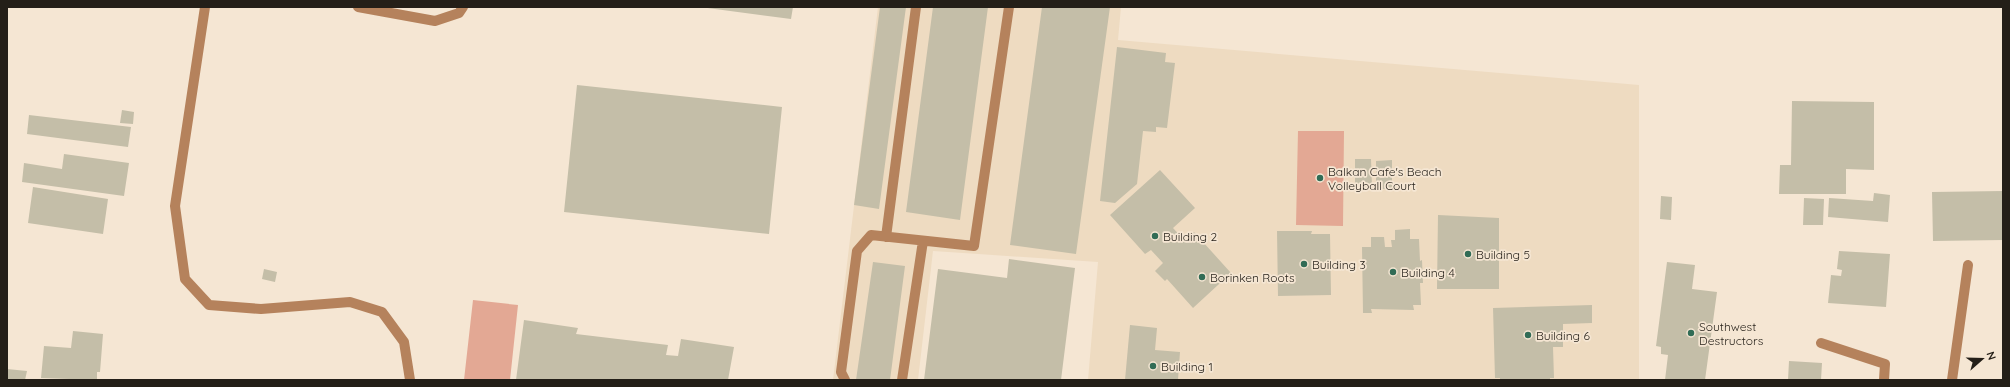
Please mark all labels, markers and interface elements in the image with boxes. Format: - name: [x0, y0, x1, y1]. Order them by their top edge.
- place label: Balkan Cafe's Beach Volleyball Court: [1328, 164, 1442, 193]
- marker: Balkan Cafe's Beach Volleyball Court: [1315, 173, 1325, 183]
- place label: Building 2: [1163, 229, 1217, 244]
- marker: Building 2: [1150, 231, 1160, 241]
- place label: Building 5: [1476, 247, 1530, 262]
- marker: Building 5: [1463, 249, 1473, 259]
- place label: Building 3: [1312, 257, 1366, 272]
- marker: Building 3: [1299, 259, 1309, 269]
- place label: Building 4: [1401, 265, 1455, 280]
- marker: Building 4: [1388, 267, 1398, 277]
- place label: Borinken Roots: [1210, 270, 1295, 285]
- marker: Borinken Roots: [1197, 272, 1207, 282]
- place label: Southwest Destructors: [1699, 319, 1764, 348]
- place label: Building 6: [1536, 328, 1590, 343]
- marker: Southwest Destructors: [1686, 328, 1696, 338]
- marker: Building 6: [1523, 330, 1533, 340]
- north arrow: [1962, 339, 2002, 379]
- text: N: [1983, 349, 1999, 362]
- place label: Building 1: [1161, 359, 1213, 374]
- marker: Building 1: [1148, 361, 1158, 371]

